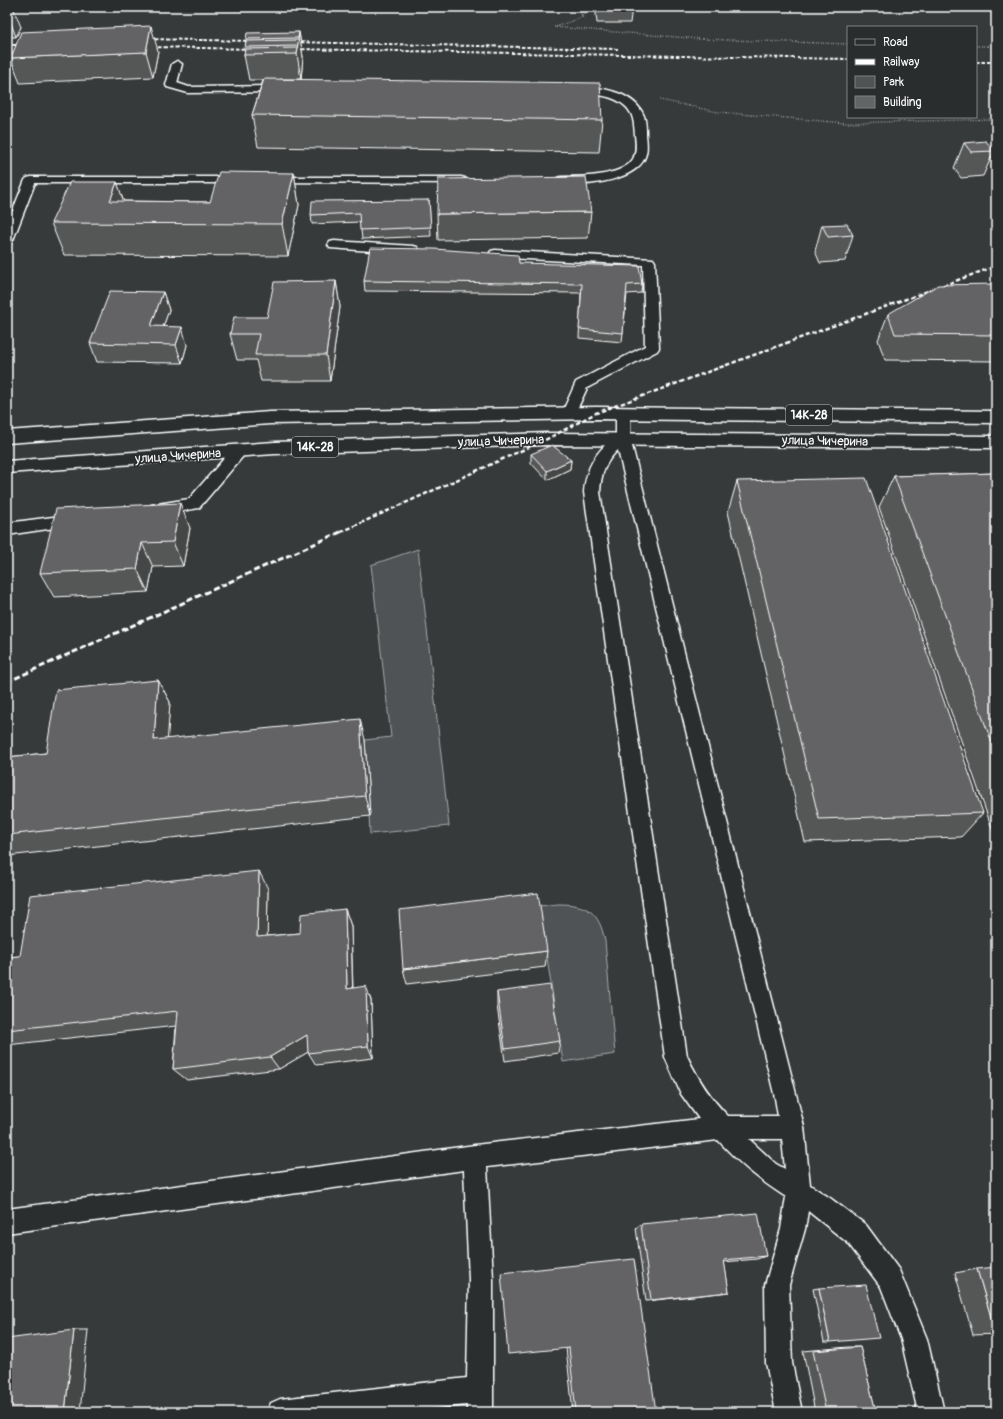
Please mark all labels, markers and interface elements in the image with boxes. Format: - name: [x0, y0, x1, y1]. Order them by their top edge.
- legend: [847, 26, 977, 118]
- text: Road: [883, 35, 908, 50]
- text: Railway: [883, 55, 919, 70]
- text: Park: [883, 75, 904, 90]
- text: Building: [883, 95, 922, 110]
- road number: 14К-28: [786, 405, 832, 425]
- street label: улица Чичерина: [457, 432, 544, 451]
- street label: улица Чичерина: [781, 432, 868, 450]
- road number: 14К-28: [292, 437, 338, 457]
- street label: улица Чичерина: [134, 445, 222, 467]

